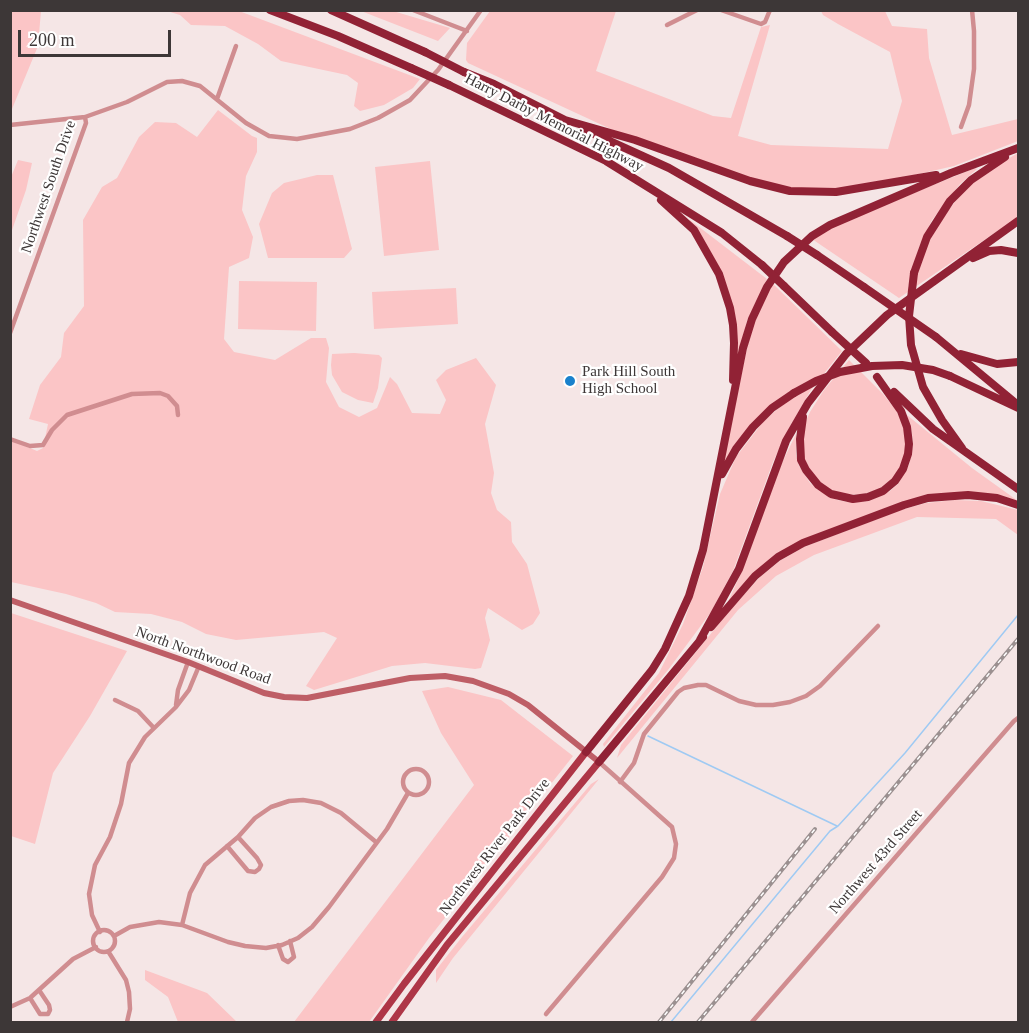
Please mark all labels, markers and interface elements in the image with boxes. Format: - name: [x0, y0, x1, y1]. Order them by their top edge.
- scale bar: [21, 18, 174, 56]
- text: 200 m: [29, 30, 75, 50]
- street label: Harry Darby Memorial Highway: [462, 70, 646, 176]
- street label: Northwest South Drive: [18, 118, 80, 256]
- place label: Park Hill South High School: [582, 363, 675, 398]
- marker: Park Hill South High School: [563, 374, 577, 388]
- street label: North Northwood Road: [133, 623, 273, 689]
- street label: Northwest River Park Drive: [436, 775, 554, 919]
- street label: Northwest 43rd Street: [826, 806, 926, 918]

